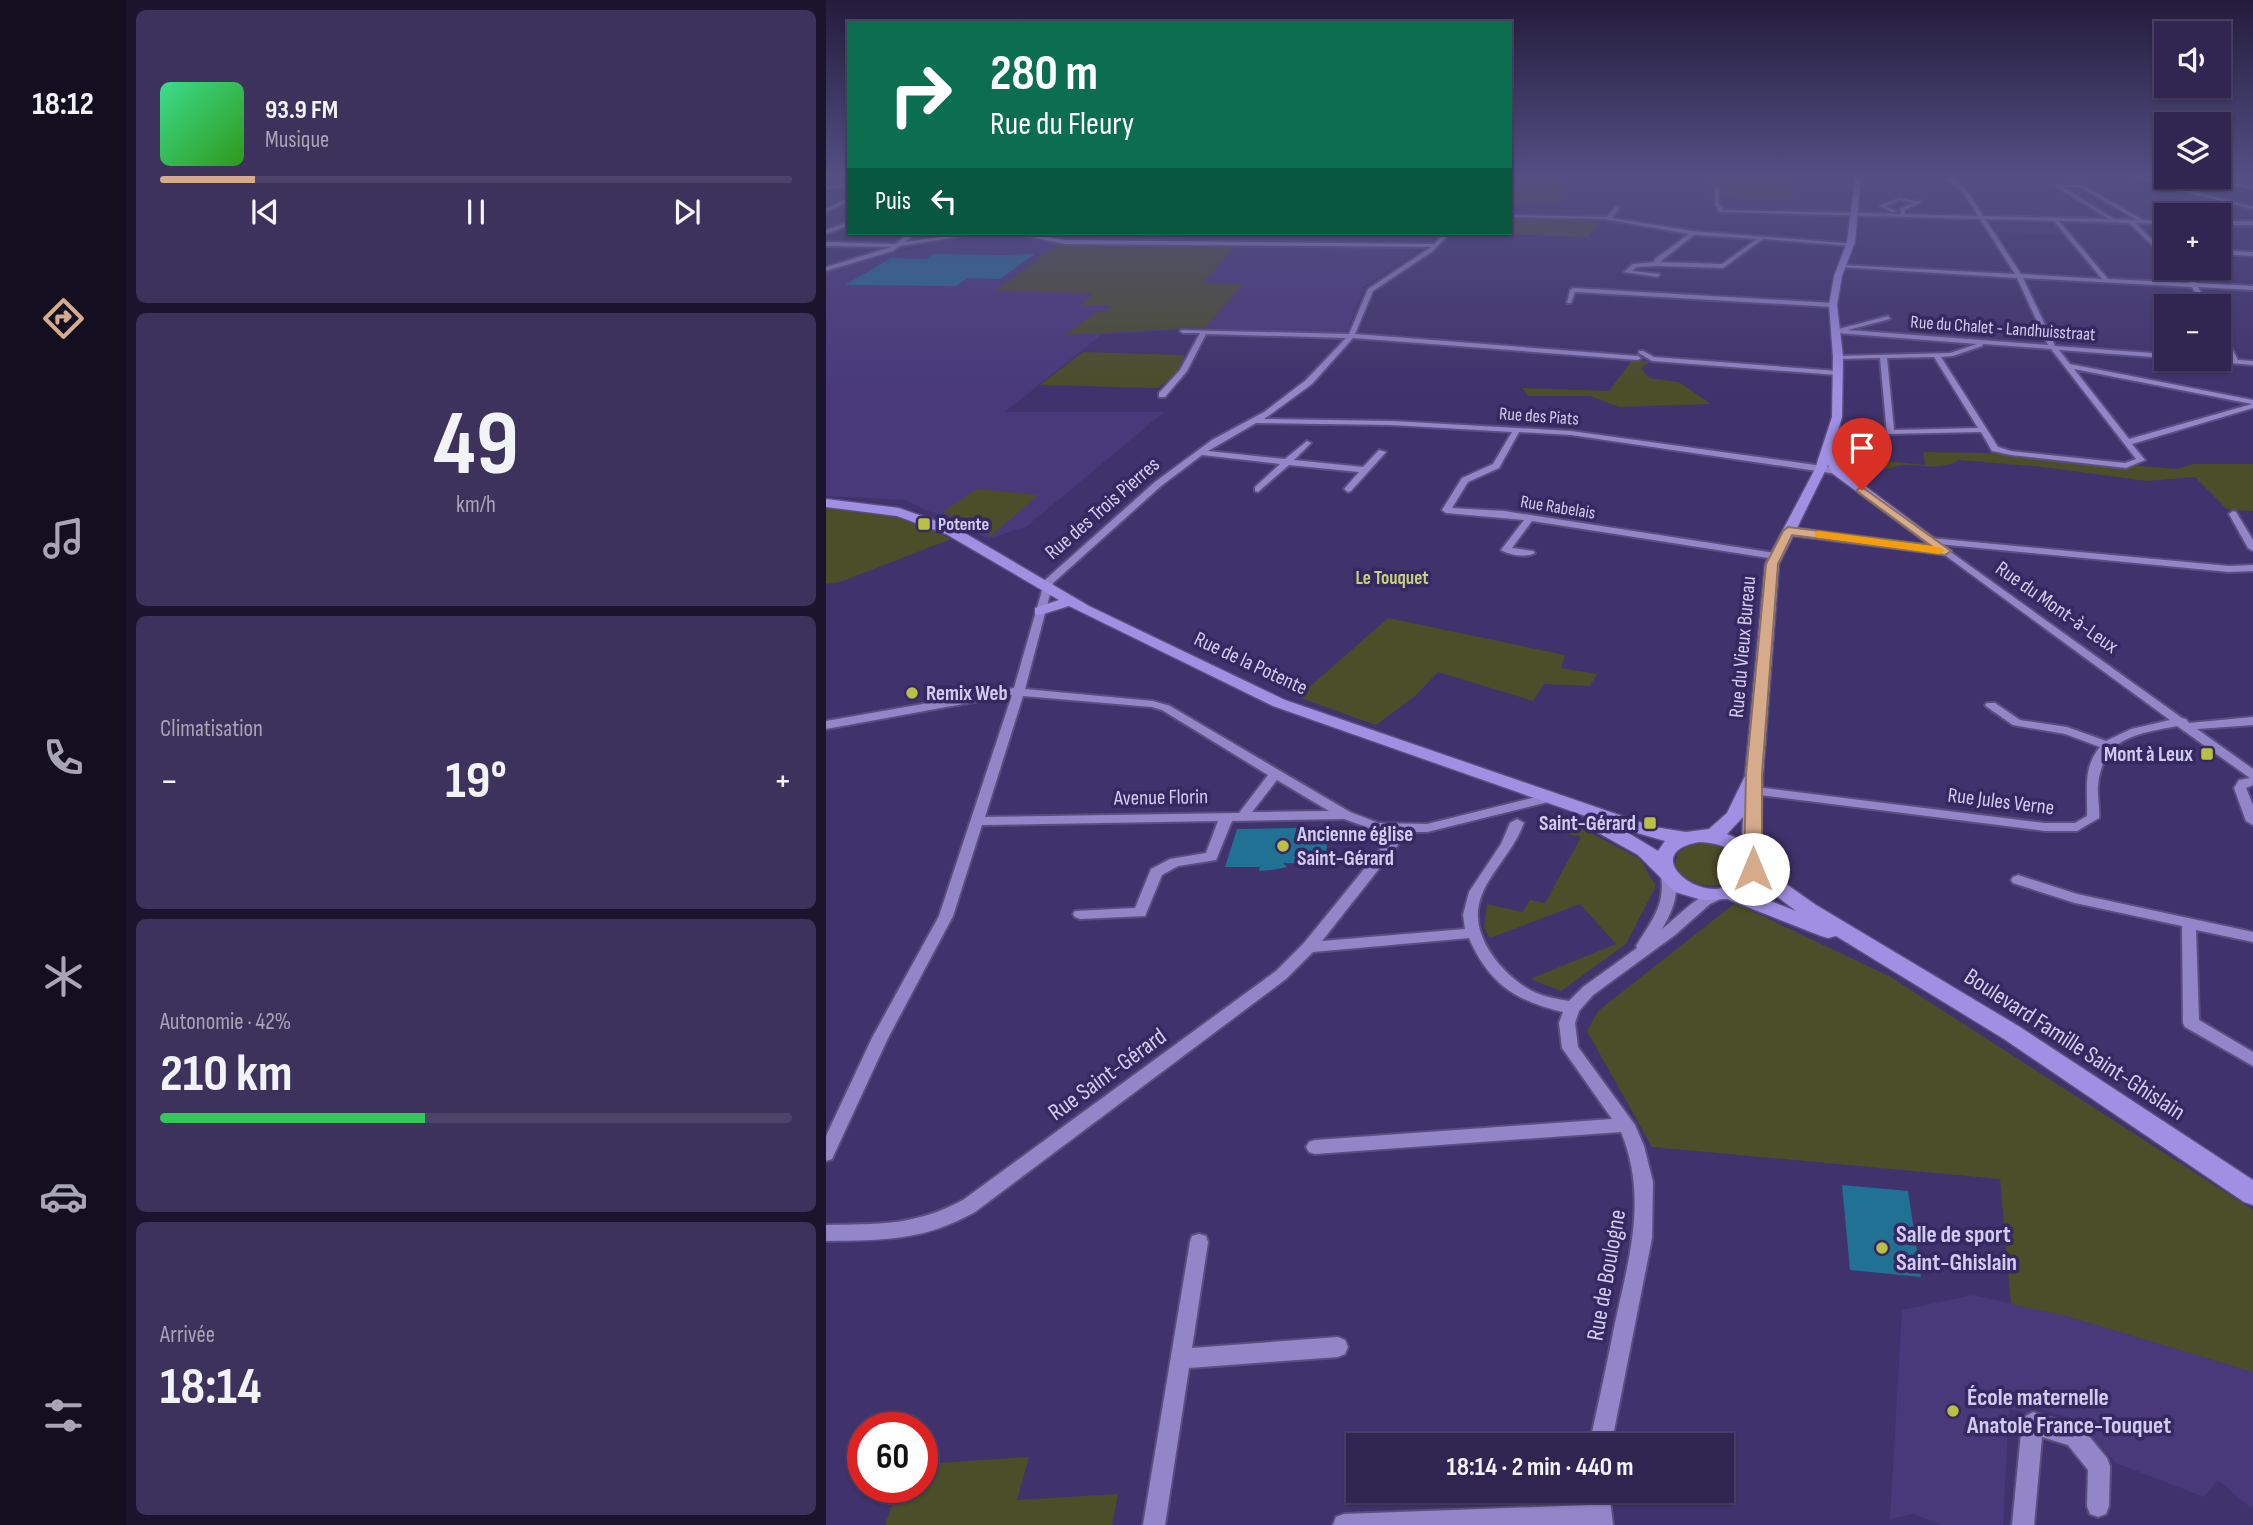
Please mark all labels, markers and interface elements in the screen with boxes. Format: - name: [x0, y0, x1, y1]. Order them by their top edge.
- map controls: [2154, 21, 2231, 371]
- button: sound: [2154, 21, 2231, 98]
- text: 280 m: [990, 45, 1098, 104]
- icon: right: [875, 49, 966, 140]
- text: 18:12: [32, 85, 94, 124]
- text: 93.9 FM: [265, 95, 338, 126]
- text: Rue du Fleury: [990, 105, 1134, 144]
- button: layers: [2154, 112, 2231, 189]
- text: Musique: [265, 126, 329, 154]
- icon: left: [925, 182, 963, 220]
- text: Puis: [875, 186, 911, 217]
- icon: previous: [246, 193, 284, 231]
- icon: pause: [457, 193, 495, 231]
- icon: next: [668, 193, 706, 231]
- button: +: [2154, 203, 2231, 280]
- icon: directions: [39, 294, 88, 343]
- button: −: [2154, 294, 2231, 371]
- street label: Rue du Chalet - Landhuisstraat: [1910, 312, 2097, 345]
- text: 49: [433, 391, 519, 500]
- street label: Rue des Piats: [1498, 403, 1579, 430]
- pin: [1832, 418, 1892, 490]
- icon: arrive: [1843, 429, 1881, 467]
- street label: Rue des Trois Pierres: [1040, 452, 1165, 565]
- text: km/h: [456, 491, 496, 519]
- street label: Rue Rabelais: [1519, 491, 1597, 524]
- icon: music: [39, 514, 88, 563]
- place label: Potente: [938, 514, 989, 535]
- marker: Potente: [916, 516, 932, 532]
- street label: Rue du Mont-à-Leux: [1991, 556, 2123, 659]
- district label: Le Touquet: [1355, 567, 1429, 590]
- street label: Rue du Vieux Bureau: [1724, 575, 1761, 719]
- street label: Rue de la Potente: [1190, 626, 1311, 701]
- place label: Remix Web: [926, 681, 1008, 706]
- marker: Remix Web: [904, 685, 920, 701]
- text: Climatisation: [160, 715, 263, 743]
- icon: phone: [39, 733, 88, 782]
- place label: Mont à Leux: [2104, 742, 2193, 767]
- marker: Mont à Leux: [2199, 746, 2215, 762]
- text: 19°: [445, 750, 507, 813]
- text: −: [160, 759, 179, 804]
- text: +: [773, 759, 792, 804]
- street label: Rue Jules Verne: [1946, 783, 2056, 820]
- street label: Avenue Florin: [1113, 784, 1208, 811]
- place label: Saint-Gérard: [1539, 811, 1636, 836]
- marker: Saint-Gérard: [1642, 815, 1658, 831]
- place label: Ancienne église Saint-Gérard: [1296, 822, 1413, 871]
- position arrow: [1716, 832, 1790, 906]
- marker: Ancienne église Saint-Gérard: [1275, 838, 1291, 854]
- icon: climate: [39, 952, 88, 1001]
- street label: Boulevard Famille Saint-Ghislain: [1959, 962, 2191, 1127]
- text: Autonomie · 42%: [160, 1008, 291, 1036]
- street label: Rue Saint-Gérard: [1043, 1022, 1172, 1127]
- text: 210 km: [160, 1043, 293, 1106]
- icon: car: [39, 1172, 88, 1221]
- street label: Rue de Boulogne: [1581, 1207, 1632, 1343]
- place label: Salle de sport Saint-Ghislain: [1896, 1220, 2017, 1277]
- marker: Salle de sport Saint-Ghislain: [1874, 1240, 1890, 1256]
- text: Arrivée: [160, 1321, 215, 1349]
- text: 18:14: [160, 1356, 262, 1419]
- place label: École maternelle Anatole France-Touquet: [1966, 1383, 2171, 1440]
- icon: filters: [39, 1391, 88, 1440]
- marker: École maternelle Anatole France-Touquet: [1945, 1403, 1961, 1419]
- speed limit sign: 60: [847, 1412, 938, 1503]
- text: 18:14 · 2 min · 440 m: [1447, 1452, 1633, 1483]

